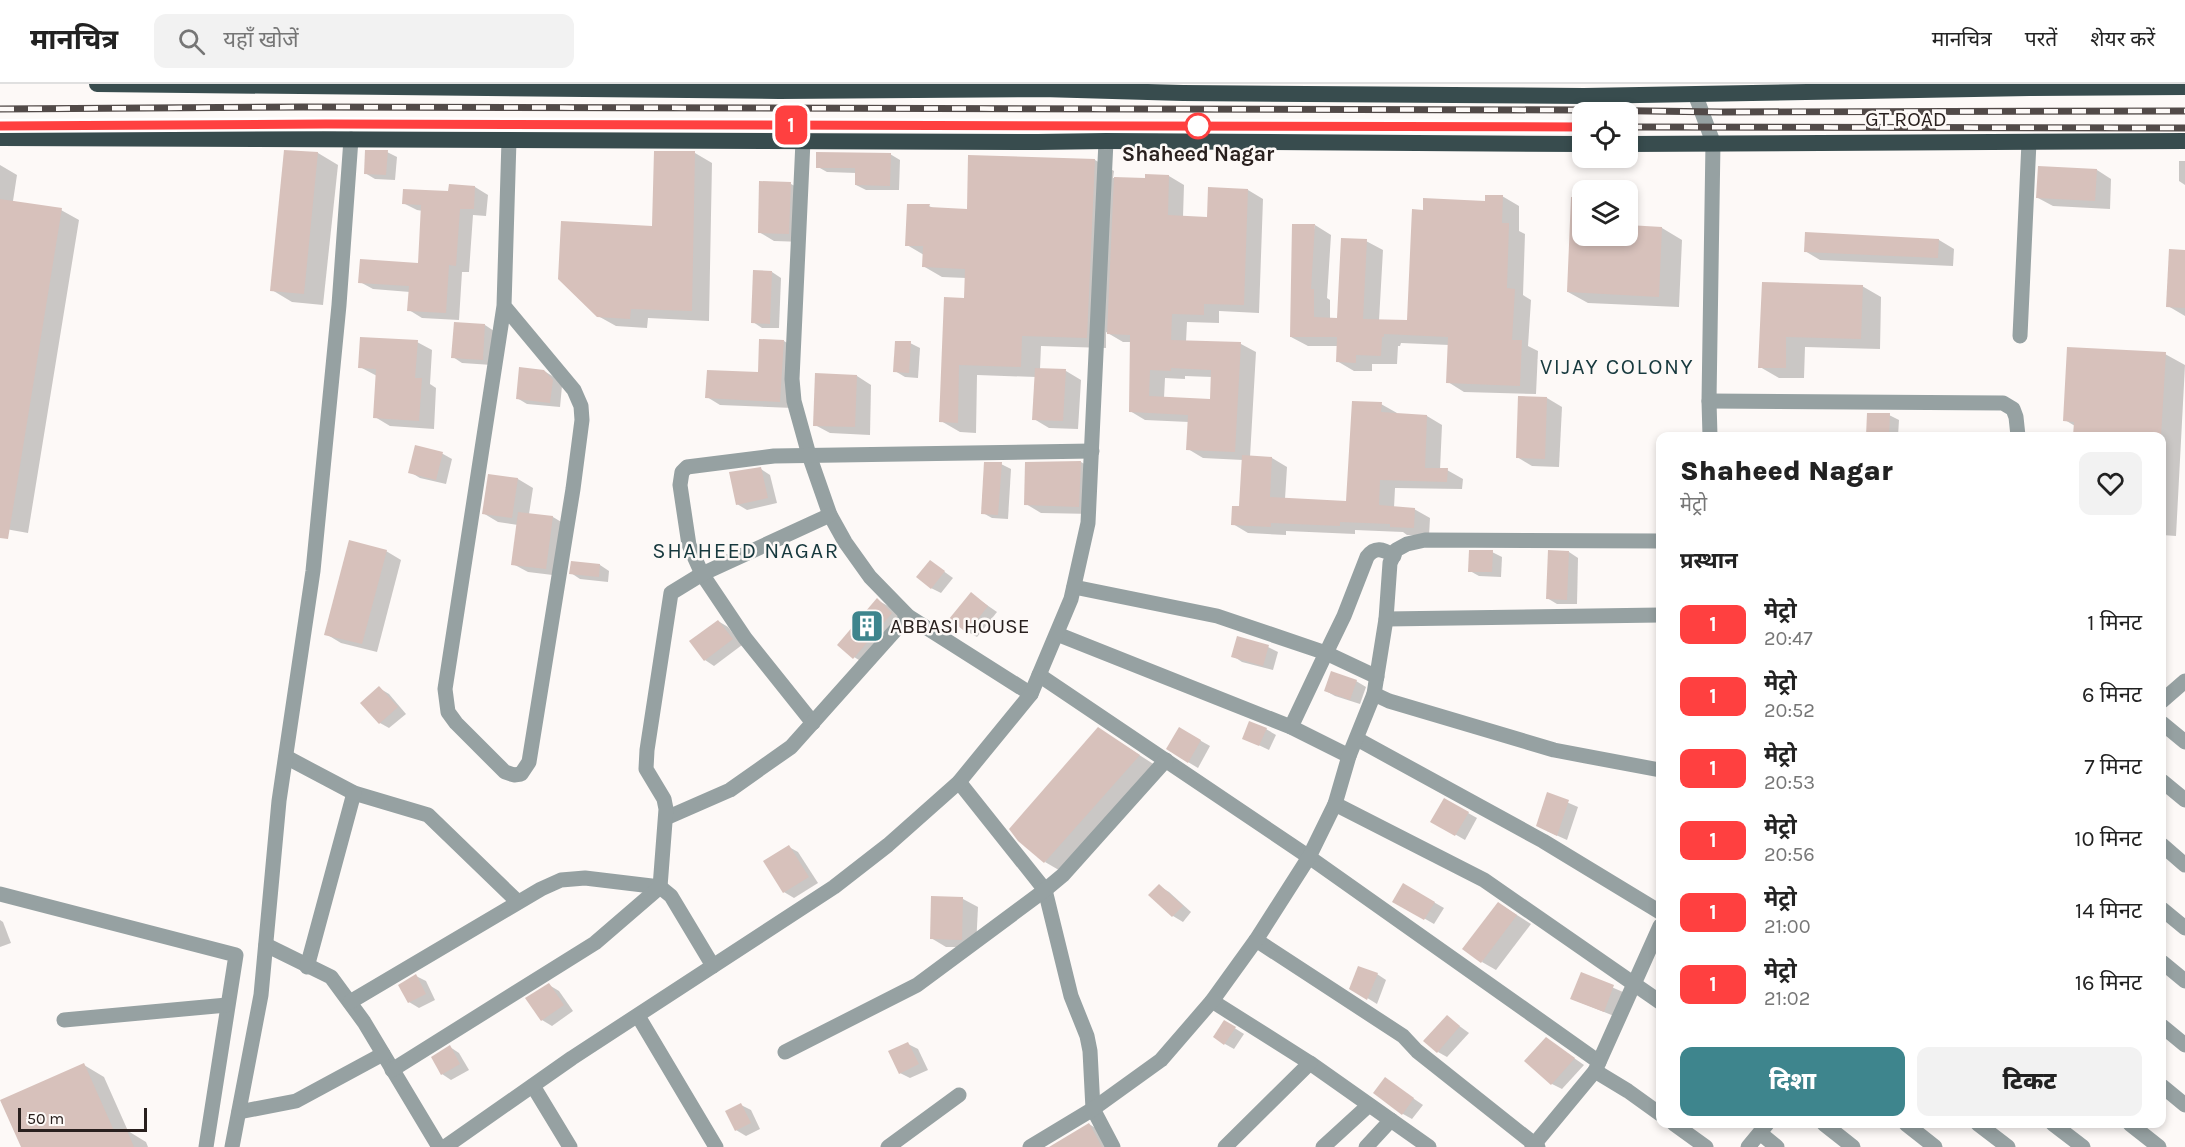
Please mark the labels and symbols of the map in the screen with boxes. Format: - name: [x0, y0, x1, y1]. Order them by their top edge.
- line badge: 1: [772, 106, 810, 144]
- street label: GT ROAD: [1865, 107, 1947, 131]
- marker: Shaheed Nagar: [1185, 113, 1211, 139]
- place label: Shaheed Nagar: [1122, 142, 1275, 166]
- district label: VIJAY COLONY: [1540, 354, 1694, 380]
- district label: SHAHEED NAGAR: [652, 538, 840, 564]
- building icon: ABBASI HOUSE: [849, 608, 885, 644]
- place label: ABBASI HOUSE: [890, 614, 1030, 638]
- scale bar: [18, 1105, 147, 1132]

